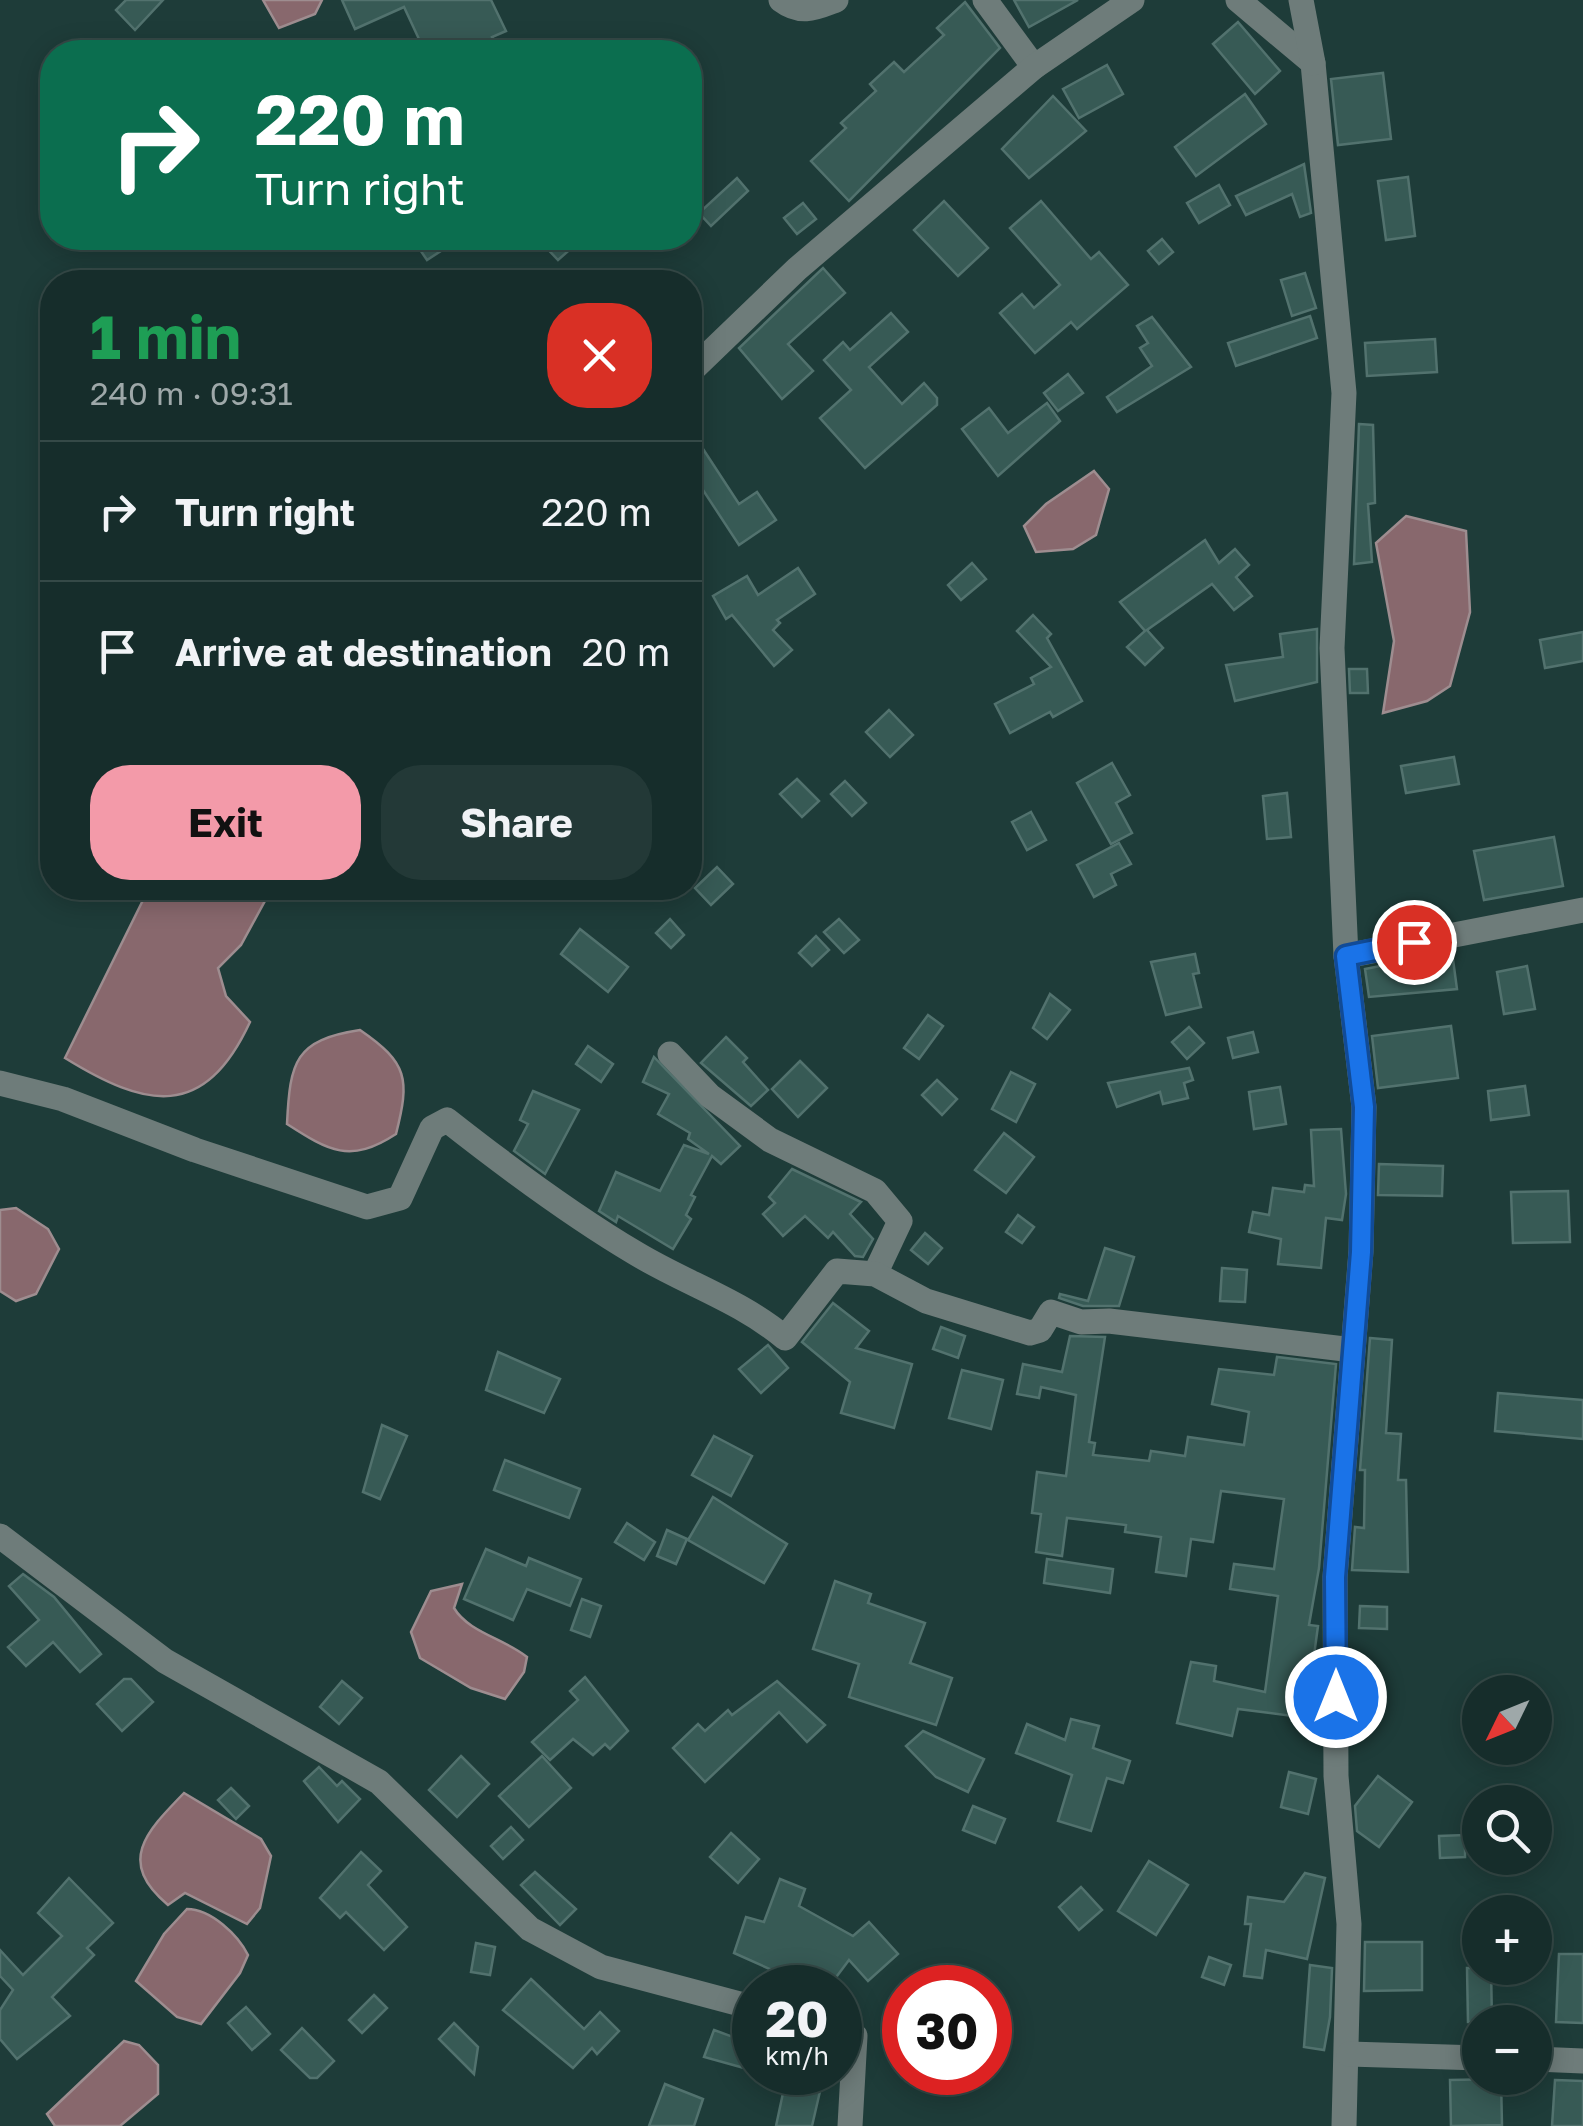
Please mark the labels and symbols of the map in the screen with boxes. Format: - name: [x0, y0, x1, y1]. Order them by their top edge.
- pin: [1372, 900, 1457, 985]
- position arrow: [1284, 1645, 1388, 1749]
- north arrow: [1462, 1675, 1552, 1765]
- speed limit sign: 30: [882, 1965, 1012, 2095]

